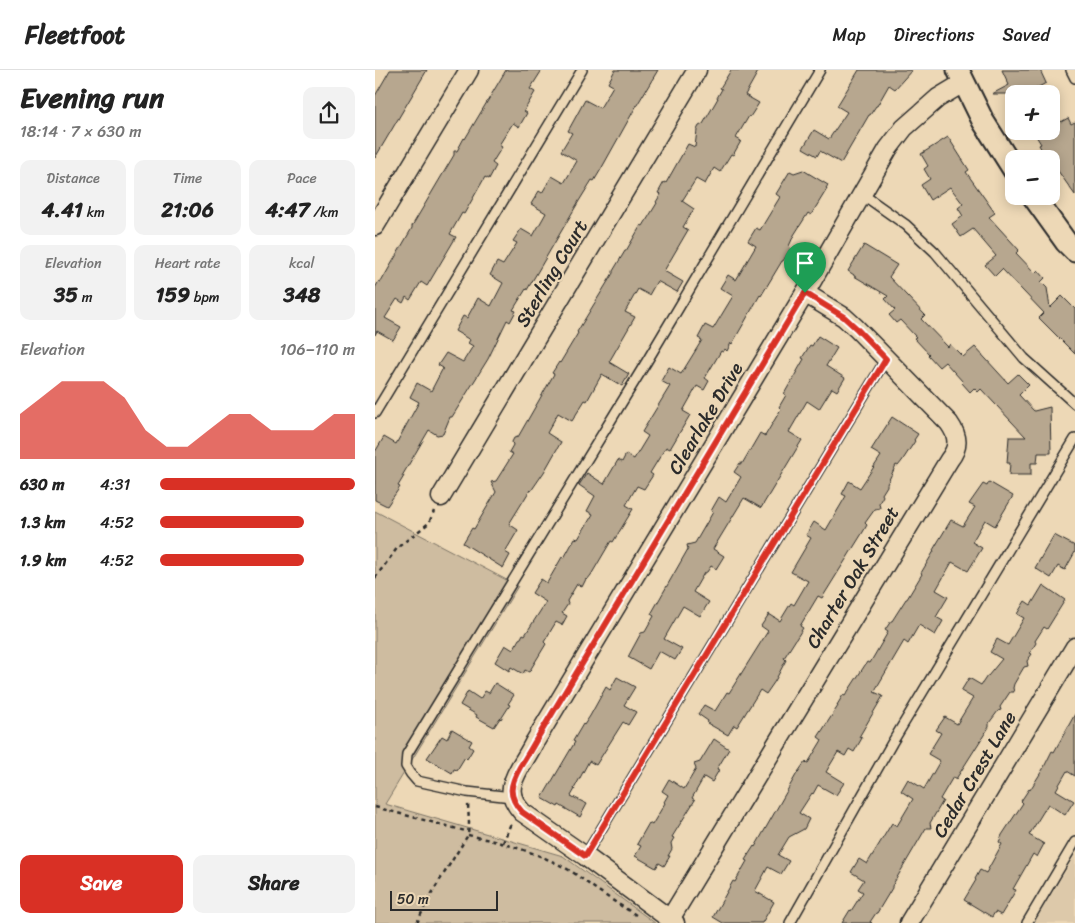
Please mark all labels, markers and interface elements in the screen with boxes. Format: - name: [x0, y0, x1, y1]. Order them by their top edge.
- text: Fleetfoot: [25, 14, 125, 56]
- text: Map: [833, 19, 866, 51]
- text: Directions: [894, 19, 975, 51]
- text: Saved: [1003, 19, 1050, 51]
- text: Evening run: [20, 73, 164, 122]
- map controls: [1005, 85, 1060, 205]
- button: +: [1005, 85, 1060, 140]
- button: share: [303, 87, 355, 139]
- text: 18:14 · 7 × 630 m: [20, 117, 142, 146]
- button: −: [1005, 150, 1060, 205]
- text: Distance: [47, 166, 100, 191]
- text: Time: [173, 166, 202, 191]
- text: Pace: [287, 166, 317, 191]
- text: 4.41: [41, 191, 83, 229]
- text: 21:06: [161, 191, 214, 229]
- text: 4:47: [265, 191, 310, 229]
- text: km: [83, 200, 105, 225]
- text: /km: [310, 200, 339, 225]
- street label: Sterling Court: [506, 213, 597, 334]
- pin: [784, 242, 826, 293]
- icon: arrive: [791, 249, 819, 277]
- text: Elevation: [45, 251, 102, 276]
- text: Heart rate: [155, 251, 220, 276]
- text: kcal: [289, 251, 315, 276]
- text: 35: [54, 276, 78, 314]
- text: 159: [155, 276, 190, 314]
- text: 348: [283, 276, 320, 314]
- text: m: [78, 285, 93, 310]
- text: bpm: [190, 285, 220, 310]
- text: Elevation: [20, 335, 85, 364]
- text: 106–110 m: [280, 335, 355, 364]
- street label: Clearlake Drive: [659, 356, 752, 481]
- text: 630 m: [20, 470, 64, 499]
- text: 4:31: [100, 470, 130, 499]
- street label: Charter Oak Street: [797, 500, 908, 655]
- text: 1.3 km: [20, 508, 65, 537]
- text: 4:52: [100, 508, 134, 537]
- text: 1.9 km: [20, 546, 66, 575]
- text: 4:52: [100, 546, 134, 575]
- street label: Cedar Crest Lane: [923, 704, 1026, 844]
- button: Save: [20, 855, 183, 913]
- button: Share: [193, 855, 355, 913]
- text: 50 m: [397, 887, 429, 912]
- scale bar: [390, 888, 497, 911]

